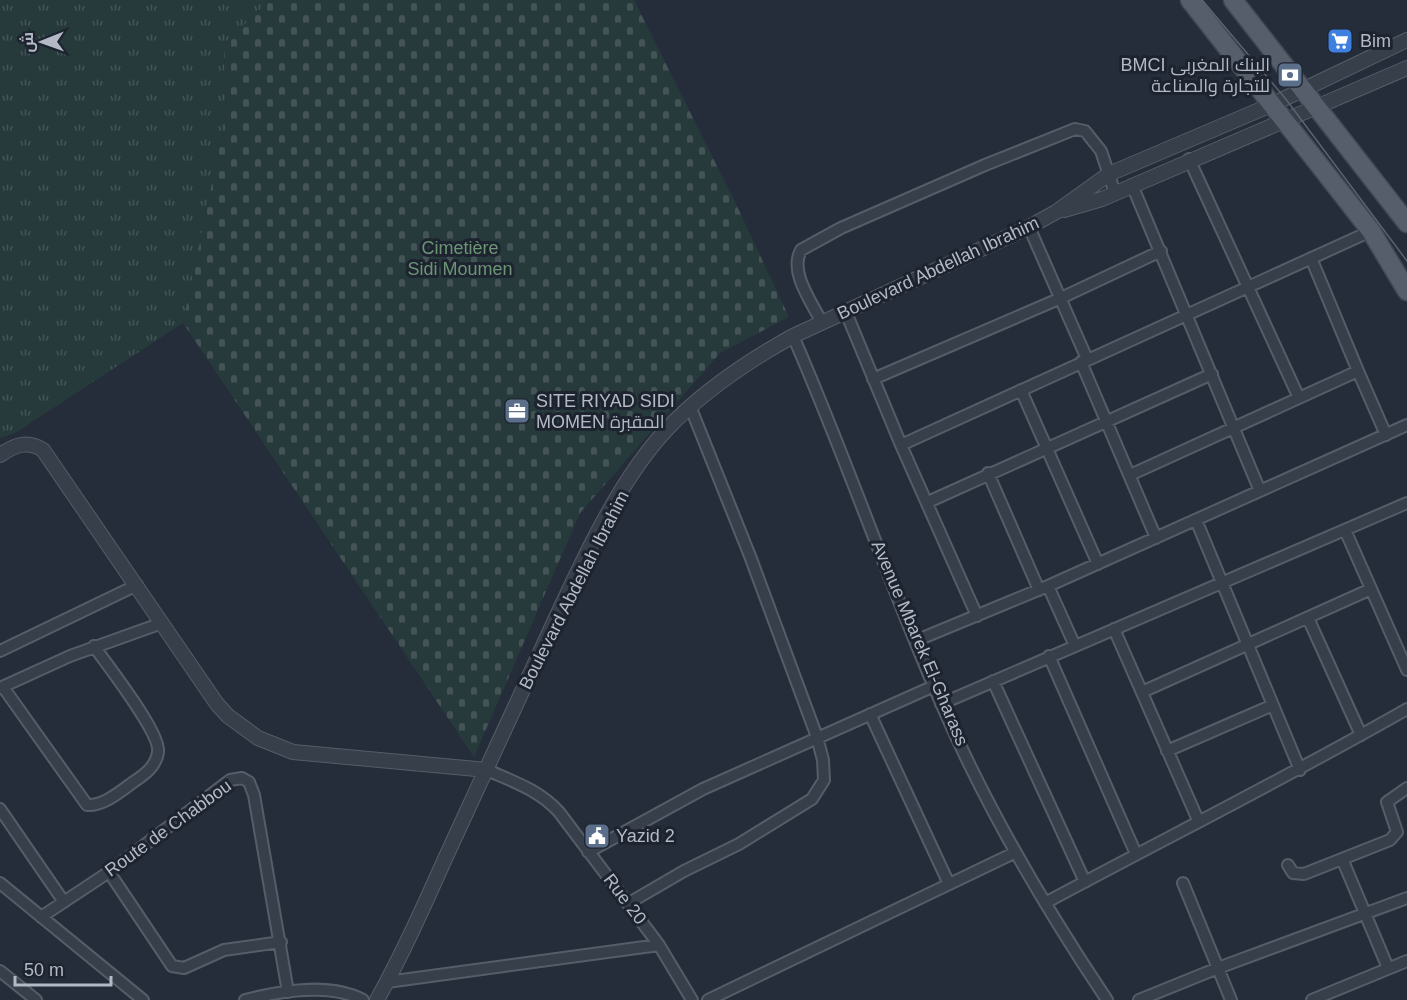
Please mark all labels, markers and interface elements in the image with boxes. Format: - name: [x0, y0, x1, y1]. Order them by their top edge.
- north arrow: [12, 12, 72, 72]
- supermarket icon: Bim: [1325, 26, 1355, 56]
- place label: Bim: [1360, 31, 1391, 51]
- text: ش: [19, 32, 37, 53]
- place label: BMCI البنك المغربي للتجارة والصناعة: [1120, 55, 1270, 97]
- bank icon: BMCI البنك المغربي للتجارة والصناعة: [1275, 60, 1305, 90]
- street label: Boulevard Abdellah Ibrahim: [834, 212, 1042, 324]
- park label: Cimetière Sidi Moumen: [407, 238, 513, 279]
- place label: SITE RIYAD SIDI MOMEN المقبرة: [536, 391, 675, 433]
- office icon: SITE RIYAD SIDI MOMEN المقبرة: [502, 396, 532, 426]
- street label: Boulevard Abdellah Ibrahim: [515, 487, 633, 693]
- street label: Avenue Mbarek El-Gharass: [868, 537, 972, 749]
- street label: Route de Chabbou: [101, 775, 235, 881]
- public building icon: Yazid 2: [582, 821, 612, 851]
- place label: Yazid 2: [616, 826, 675, 846]
- street label: Rue 20: [600, 870, 650, 928]
- scale bar: [15, 949, 111, 987]
- text: 50 m: [24, 960, 64, 980]

